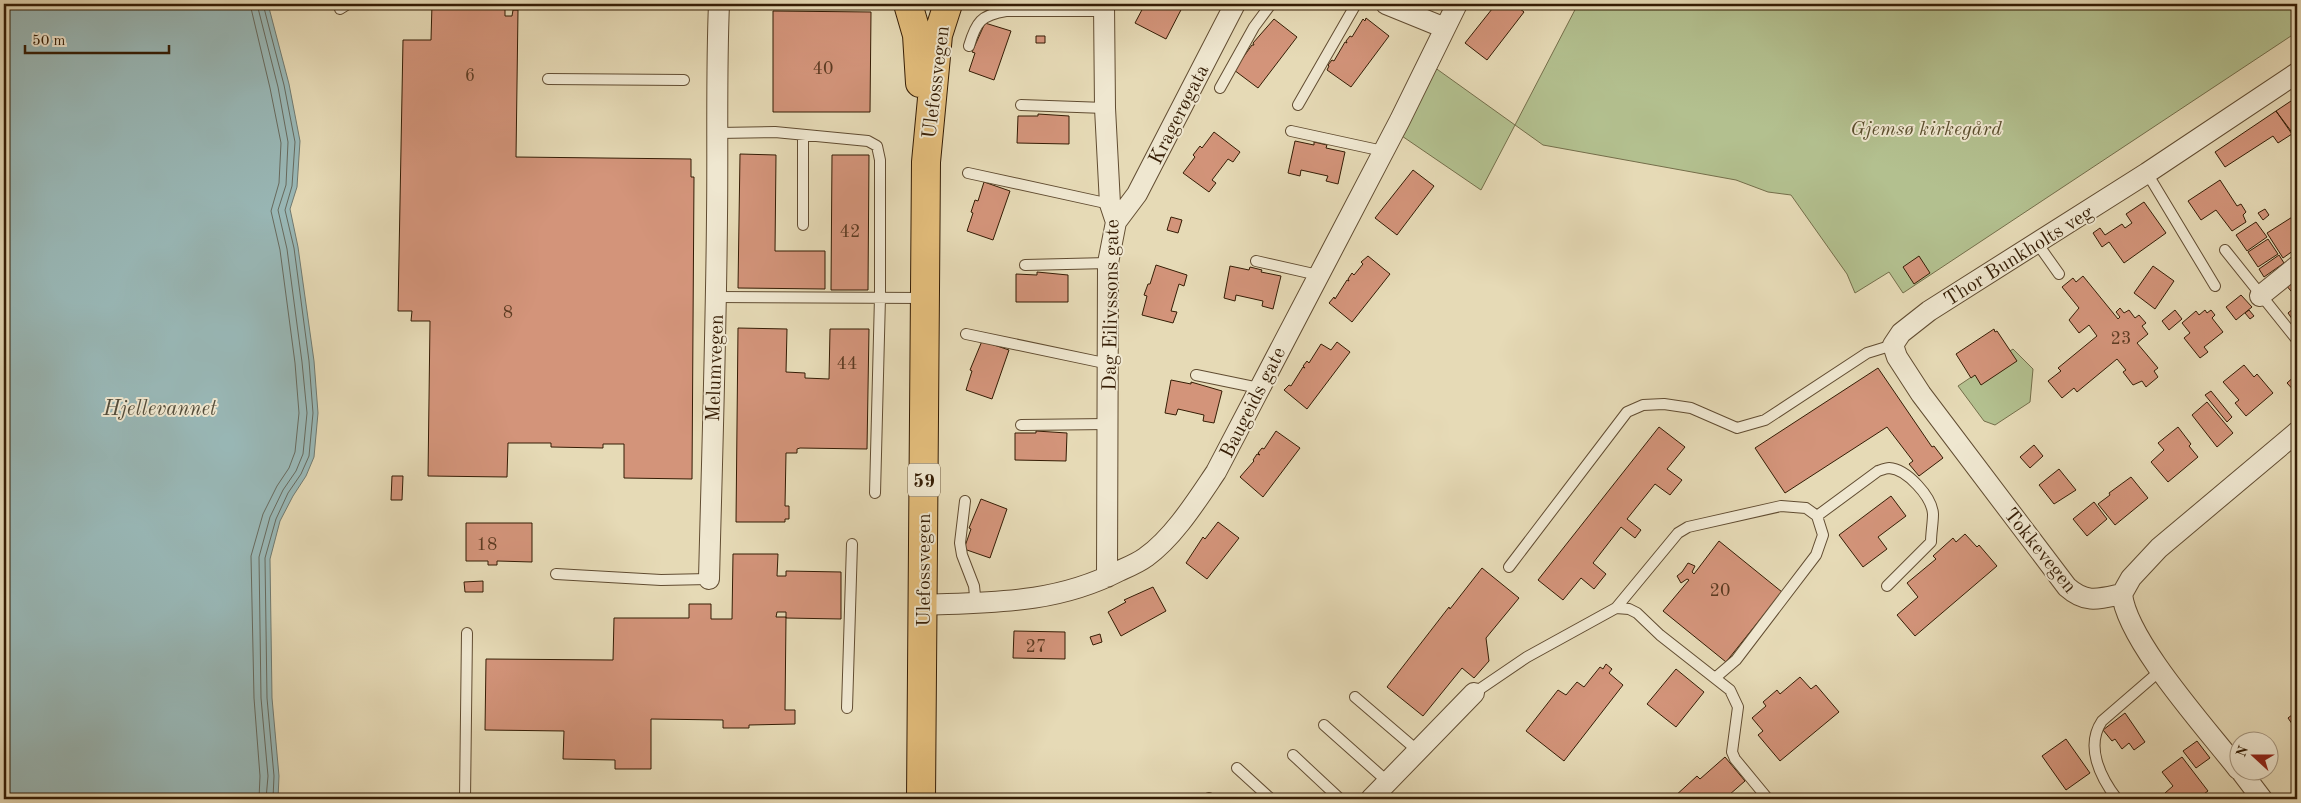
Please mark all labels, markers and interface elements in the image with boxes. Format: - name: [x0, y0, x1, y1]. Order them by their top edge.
- scale bar: [25, 22, 169, 54]
- street label: Ulefossvegen: [920, 24, 954, 140]
- text: 50 m: [32, 34, 66, 49]
- house number: 40: [813, 60, 833, 78]
- street label: Kragerøgata: [1146, 62, 1213, 168]
- house number: 6: [465, 67, 475, 85]
- park label: Gjemsø kirkegård: [1850, 120, 2002, 140]
- street label: Thor Bunkholts veg: [1941, 203, 2097, 311]
- street label: Dag Eilivssons gate: [1101, 219, 1123, 391]
- house number: 42: [840, 223, 860, 241]
- house number: 8: [503, 304, 513, 322]
- street label: Melumvegen: [704, 314, 728, 422]
- house number: 23: [2111, 330, 2131, 348]
- street label: Baugeids gate: [1217, 344, 1290, 462]
- house number: 44: [837, 355, 857, 373]
- water label: Hjellevannet: [102, 399, 217, 420]
- road number: 59: [908, 464, 940, 496]
- street label: Tokkevegen: [1999, 505, 2080, 598]
- street label: Ulefossvegen: [915, 513, 935, 627]
- house number: 18: [477, 536, 497, 554]
- house number: 20: [1710, 582, 1730, 600]
- house number: 27: [1026, 638, 1046, 656]
- north arrow: [2228, 730, 2278, 780]
- text: N: [2234, 744, 2251, 759]

